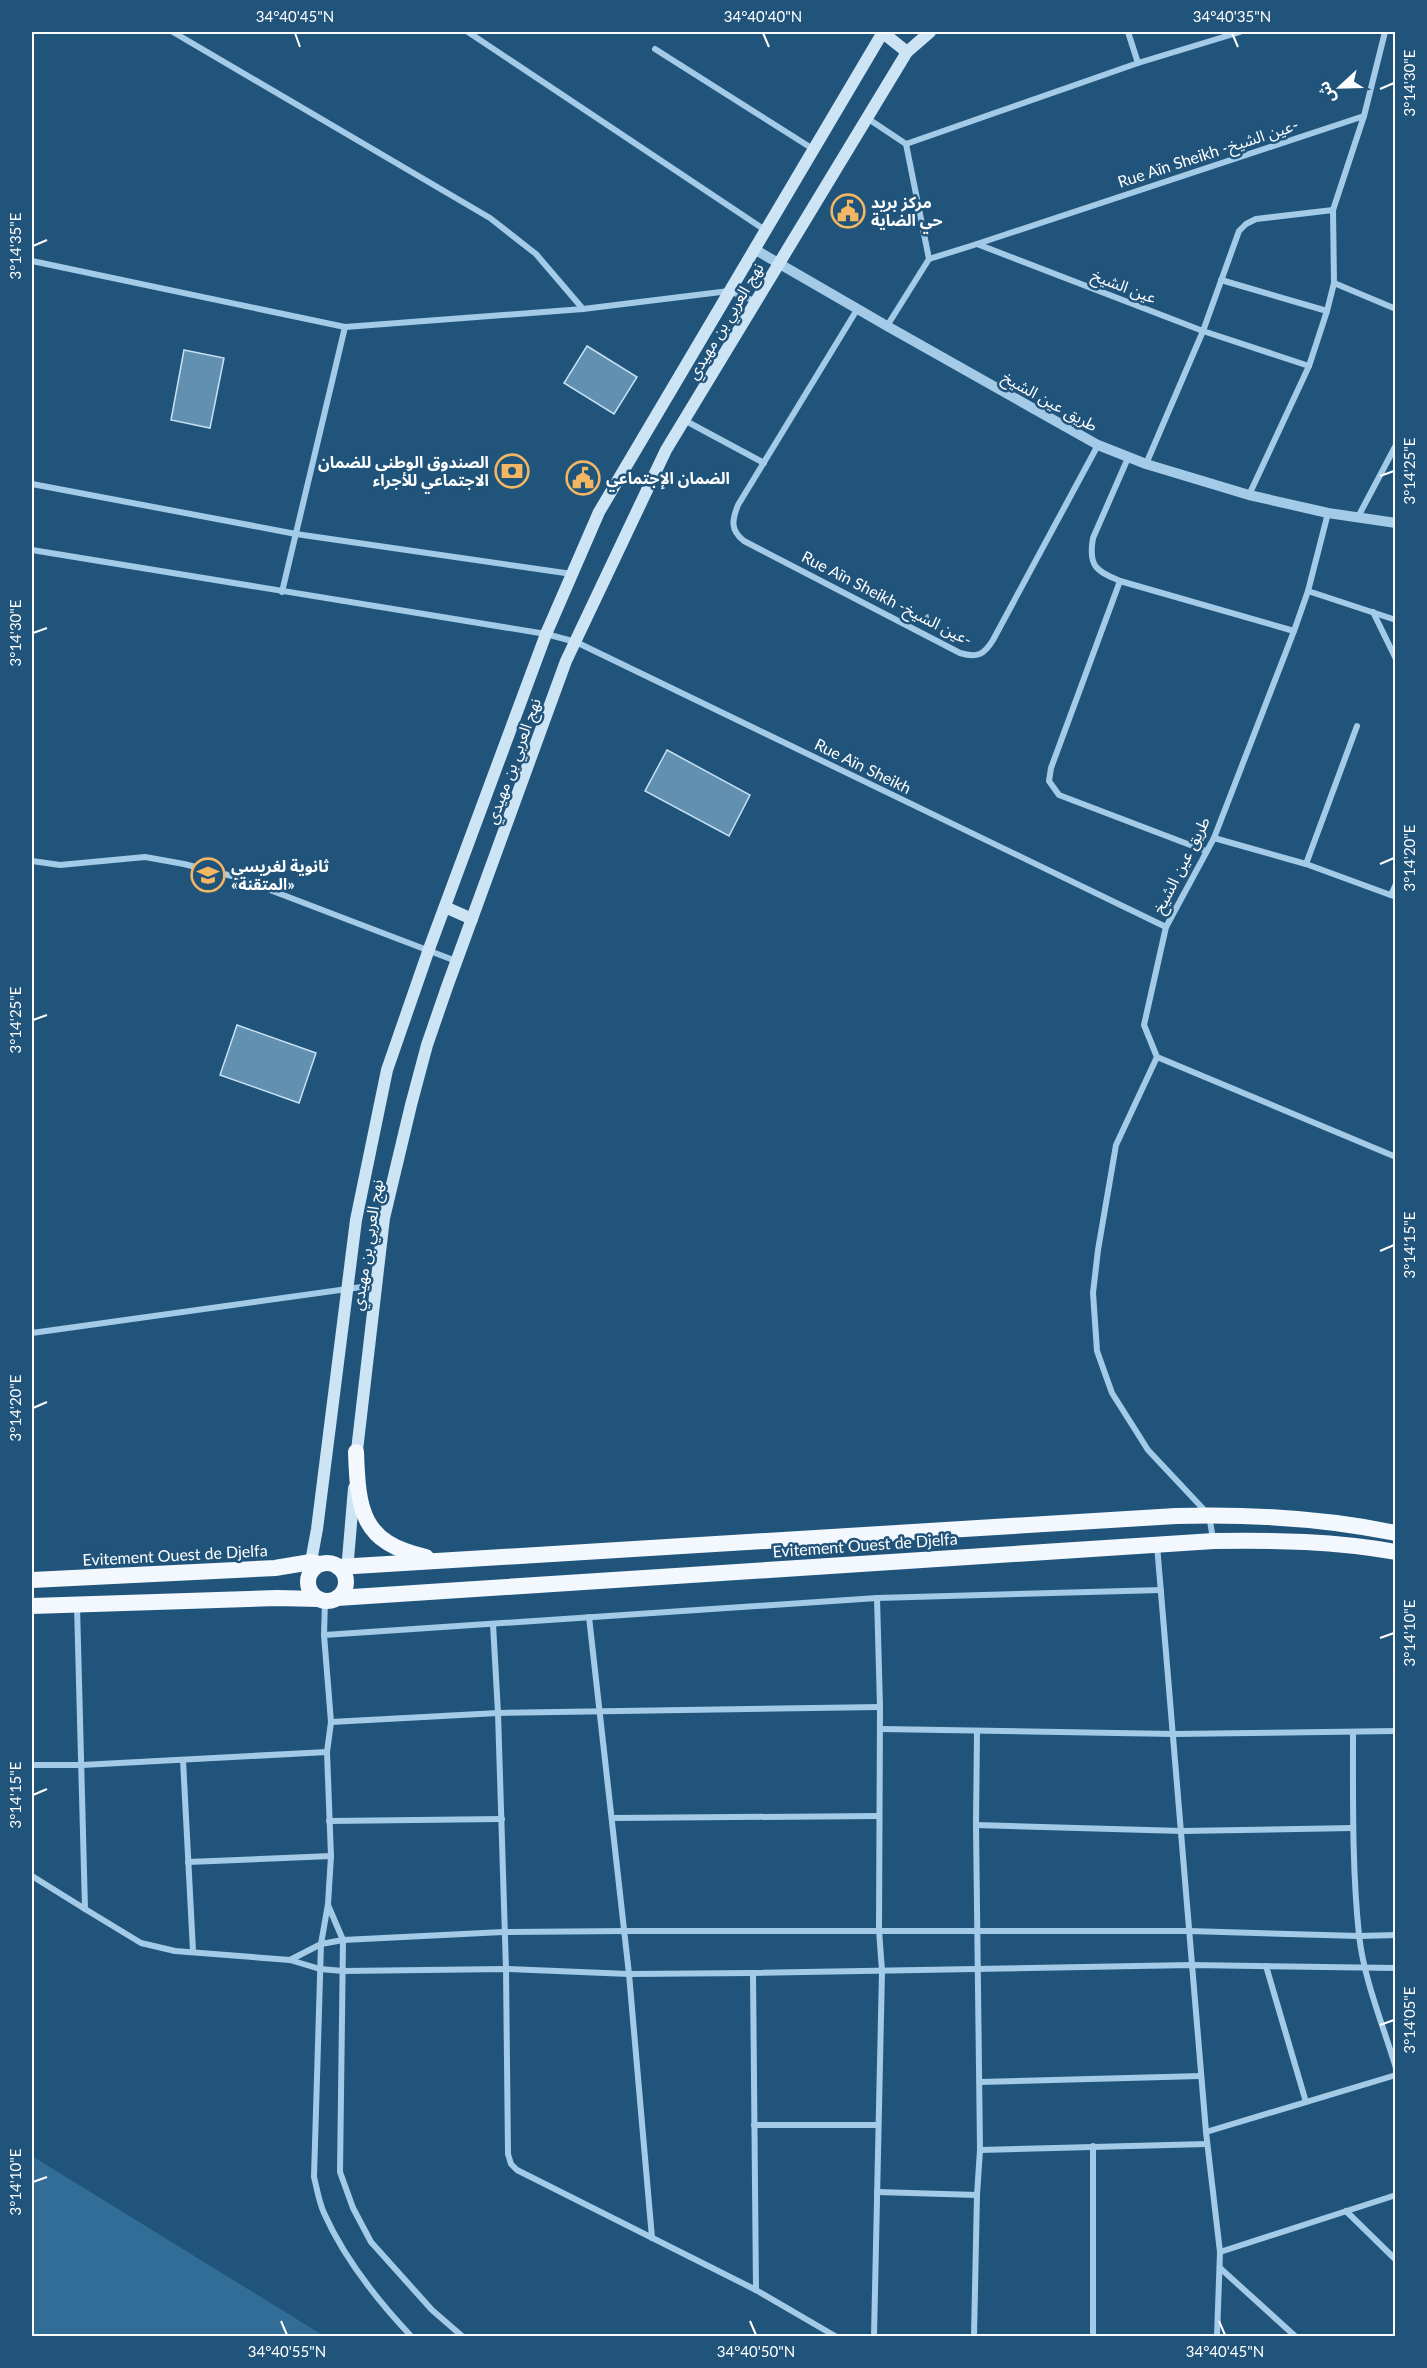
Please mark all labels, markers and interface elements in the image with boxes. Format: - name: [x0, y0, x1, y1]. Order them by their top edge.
- text: 34°40'45"N: [256, 7, 334, 25]
- text: 34°40'40"N: [724, 7, 802, 25]
- text: 34°40'35"N: [1193, 7, 1271, 25]
- text: 3°14'30"E: [1400, 50, 1418, 117]
- north arrow: [1310, 57, 1370, 117]
- text: ش: [1313, 79, 1339, 107]
- street label: Rue Aïn Sheikh -عين الشيخ-: [1115, 114, 1302, 195]
- place label: مركز بريد حي الضاية: [871, 192, 943, 234]
- public building icon: مركز بريد حي الضاية: [830, 193, 866, 229]
- text: 3°14'35"E: [6, 213, 24, 280]
- street label: نهج العربي بن مهيدي: [682, 259, 770, 384]
- street label: عين الشيخ: [1088, 265, 1159, 310]
- street label: طريق عين الشيخ: [997, 367, 1101, 438]
- text: 3°14'25"E: [1400, 438, 1418, 505]
- place label: الصندوق الوطني للضمان الاجتماعي للأجراء: [318, 452, 489, 494]
- bank icon: الصندوق الوطني للضمان الاجتماعي للأجراء: [494, 453, 530, 489]
- public building icon: الضمان الإجتماعي: [565, 460, 601, 496]
- place label: الضمان الإجتماعي: [606, 468, 730, 492]
- street label: Rue Aïn Sheikh -عين الشيخ-: [797, 546, 976, 652]
- text: 3°14'30"E: [6, 600, 24, 667]
- street label: نهج العربي بن مهيدي: [481, 695, 548, 828]
- street label: Rue Aïn Sheikh: [812, 734, 915, 797]
- street label: طريق عين الشيخ: [1148, 813, 1217, 918]
- text: 3°14'20"E: [1400, 825, 1418, 892]
- place label: ثانوية لغريسي «المتقنة»: [231, 856, 329, 893]
- school or university icon: ثانوية لغريسي «المتقنة»: [190, 857, 226, 893]
- text: 3°14'25"E: [6, 987, 24, 1054]
- street label: نهج العربي بن مهيدي: [347, 1178, 390, 1312]
- text: 3°14'15"E: [1400, 1212, 1418, 1279]
- text: 3°14'20"E: [6, 1375, 24, 1442]
- street label: Evitement Ouest de Djelfa: [772, 1529, 958, 1560]
- street label: Evitement Ouest de Djelfa: [82, 1540, 268, 1569]
- text: 3°14'10"E: [1400, 1600, 1418, 1667]
- text: 3°14'15"E: [6, 1762, 24, 1829]
- text: 3°14'05"E: [1400, 1987, 1418, 2054]
- text: 3°14'10"E: [6, 2149, 24, 2216]
- text: 34°40'55"N: [248, 2342, 326, 2360]
- text: 34°40'50"N: [717, 2342, 795, 2360]
- text: 34°40'45"N: [1186, 2342, 1264, 2360]

